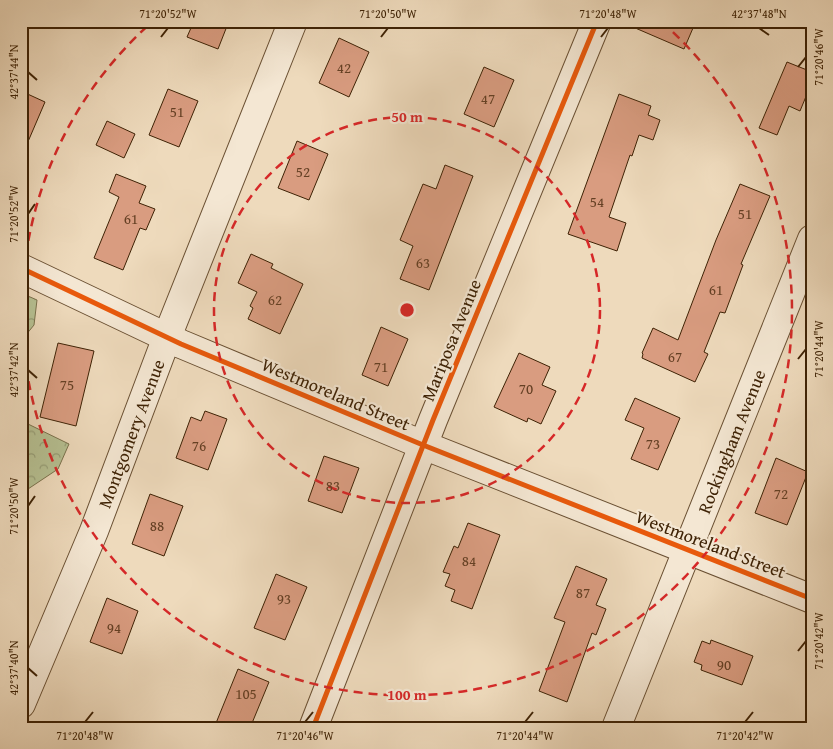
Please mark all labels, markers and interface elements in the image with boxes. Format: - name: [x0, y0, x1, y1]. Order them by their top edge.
- text: 71°20'52"W: [139, 5, 198, 22]
- text: 71°20'50"W: [359, 5, 418, 22]
- text: 71°20'48"W: [579, 5, 638, 22]
- text: 42°37'48"N: [731, 5, 787, 22]
- text: 71°20'46"W: [810, 27, 827, 86]
- text: 42°37'44"N: [5, 44, 22, 100]
- house number: 42: [337, 57, 351, 78]
- house number: 47: [481, 88, 495, 109]
- house number: 51: [170, 101, 184, 122]
- text: 50 m: [391, 106, 423, 127]
- house number: 52: [296, 161, 310, 182]
- text: 71°20'52"W: [5, 184, 22, 243]
- house number: 54: [590, 191, 604, 212]
- house number: 51: [738, 203, 752, 224]
- house number: 61: [124, 208, 138, 229]
- house number: 63: [416, 252, 430, 273]
- street label: Mariposa Avenue: [414, 275, 488, 405]
- house number: 61: [709, 279, 723, 300]
- house number: 62: [268, 289, 282, 310]
- centre of rings: [398, 301, 416, 319]
- text: 71°20'44"W: [810, 319, 827, 378]
- text: 42°37'42"N: [5, 342, 22, 398]
- house number: 67: [668, 346, 682, 367]
- street label: Westmoreland Street: [258, 351, 415, 438]
- street label: Montgomery Avenue: [90, 355, 171, 512]
- house number: 71: [374, 356, 388, 377]
- street label: Rockingham Avenue: [690, 365, 772, 517]
- house number: 75: [60, 374, 74, 395]
- house number: 70: [519, 378, 533, 399]
- house number: 73: [646, 433, 660, 454]
- house number: 76: [192, 435, 206, 456]
- house number: 83: [326, 475, 340, 496]
- text: 71°20'50"W: [5, 476, 22, 535]
- house number: 72: [774, 483, 788, 504]
- street label: Westmoreland Street: [632, 503, 791, 585]
- house number: 88: [150, 515, 164, 536]
- house number: 84: [462, 550, 476, 571]
- house number: 87: [576, 582, 590, 603]
- house number: 93: [277, 588, 291, 609]
- text: 71°20'42"W: [810, 611, 827, 670]
- house number: 94: [107, 617, 121, 638]
- text: 42°37'40"N: [5, 640, 22, 696]
- house number: 90: [717, 654, 731, 675]
- house number: 105: [235, 683, 257, 704]
- text: 100 m: [387, 684, 427, 705]
- text: 71°20'48"W: [56, 727, 115, 744]
- text: 71°20'46"W: [276, 727, 335, 744]
- text: 71°20'44"W: [496, 727, 555, 744]
- text: 71°20'42"W: [716, 727, 775, 744]

